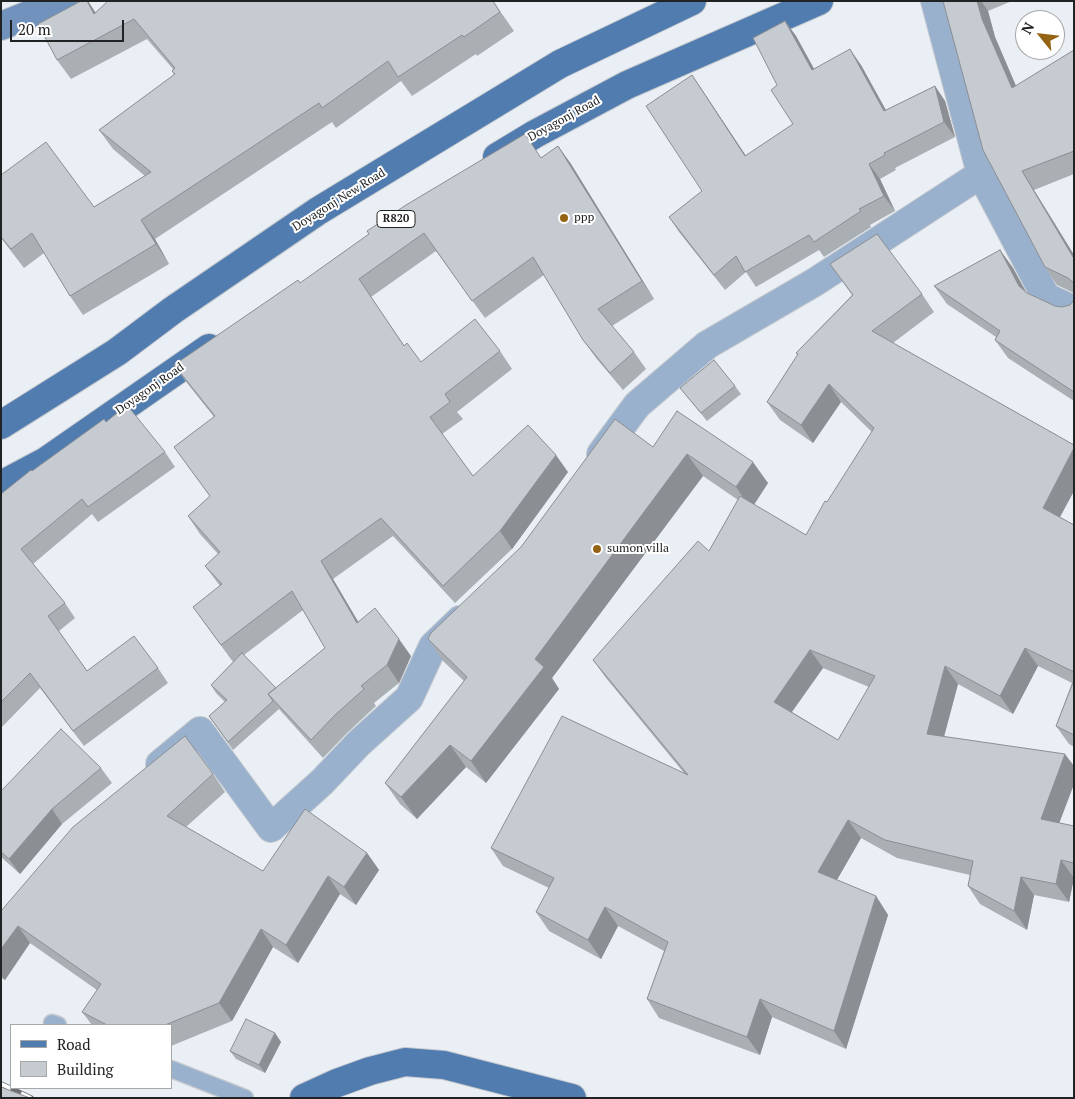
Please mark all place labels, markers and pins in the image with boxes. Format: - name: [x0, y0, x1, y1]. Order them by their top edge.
- place label: ppp: [574, 211, 594, 225]
- marker: ppp: [558, 212, 570, 224]
- place label: sumon villa: [607, 542, 669, 556]
- marker: sumon villa: [591, 543, 603, 555]

